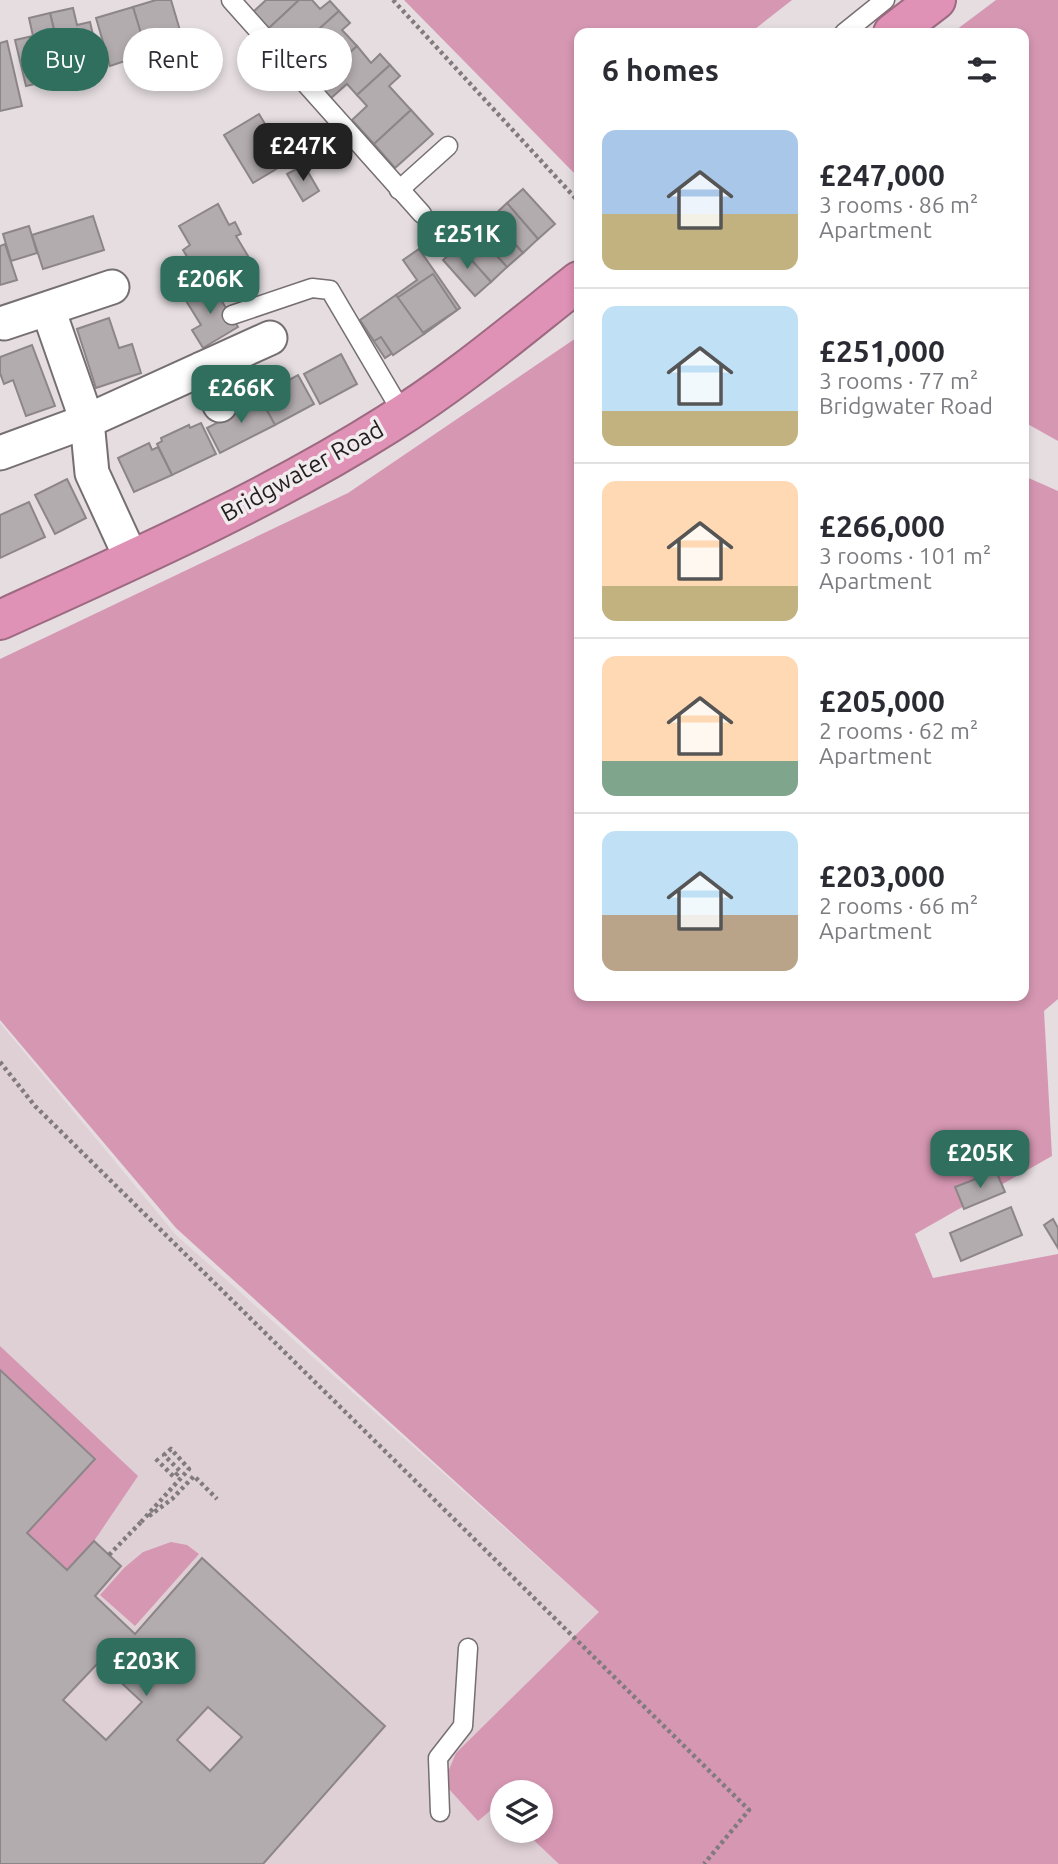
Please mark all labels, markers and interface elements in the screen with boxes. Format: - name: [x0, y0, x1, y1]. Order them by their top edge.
- chip: Buy: [21, 28, 109, 91]
- chip: Rent: [123, 28, 223, 91]
- chip: Filters: [237, 28, 352, 91]
- icon: filters: [963, 51, 1001, 89]
- text: 6 homes: [602, 53, 719, 87]
- pin: £247K: [254, 124, 352, 183]
- text: £247K: [269, 133, 337, 158]
- icon: home: [658, 158, 742, 242]
- text: £247,000: [819, 158, 945, 192]
- text: 3 rooms · 86 m²: [819, 192, 978, 217]
- pin: £251K: [418, 212, 516, 271]
- text: Apartment: [819, 217, 932, 242]
- text: £251K: [433, 221, 501, 246]
- pin: £206K: [161, 256, 259, 316]
- text: £206K: [176, 266, 244, 291]
- icon: home: [658, 334, 742, 418]
- text: £251,000: [819, 334, 945, 368]
- pin: £266K: [192, 366, 290, 425]
- text: 3 rooms · 77 m²: [819, 368, 978, 393]
- text: £266K: [207, 375, 275, 400]
- text: Bridgwater Road: [819, 393, 993, 418]
- street label: Bridgwater Road: [216, 415, 388, 527]
- icon: home: [658, 509, 742, 593]
- text: £266,000: [819, 509, 945, 543]
- text: 3 rooms · 101 m²: [819, 543, 991, 568]
- text: Apartment: [819, 568, 932, 593]
- icon: home: [658, 684, 742, 768]
- text: £205,000: [819, 684, 945, 718]
- text: 2 rooms · 62 m²: [819, 718, 978, 743]
- text: Apartment: [819, 743, 932, 768]
- icon: home: [658, 859, 742, 943]
- text: £203,000: [819, 859, 945, 893]
- text: 2 rooms · 66 m²: [819, 893, 978, 918]
- text: Apartment: [819, 918, 932, 943]
- pin: £205K: [931, 1130, 1029, 1190]
- text: £205K: [946, 1140, 1014, 1165]
- pin: £203K: [97, 1638, 195, 1698]
- text: £203K: [112, 1648, 180, 1673]
- map controls: [490, 1780, 553, 1843]
- button: layers: [490, 1780, 553, 1843]

